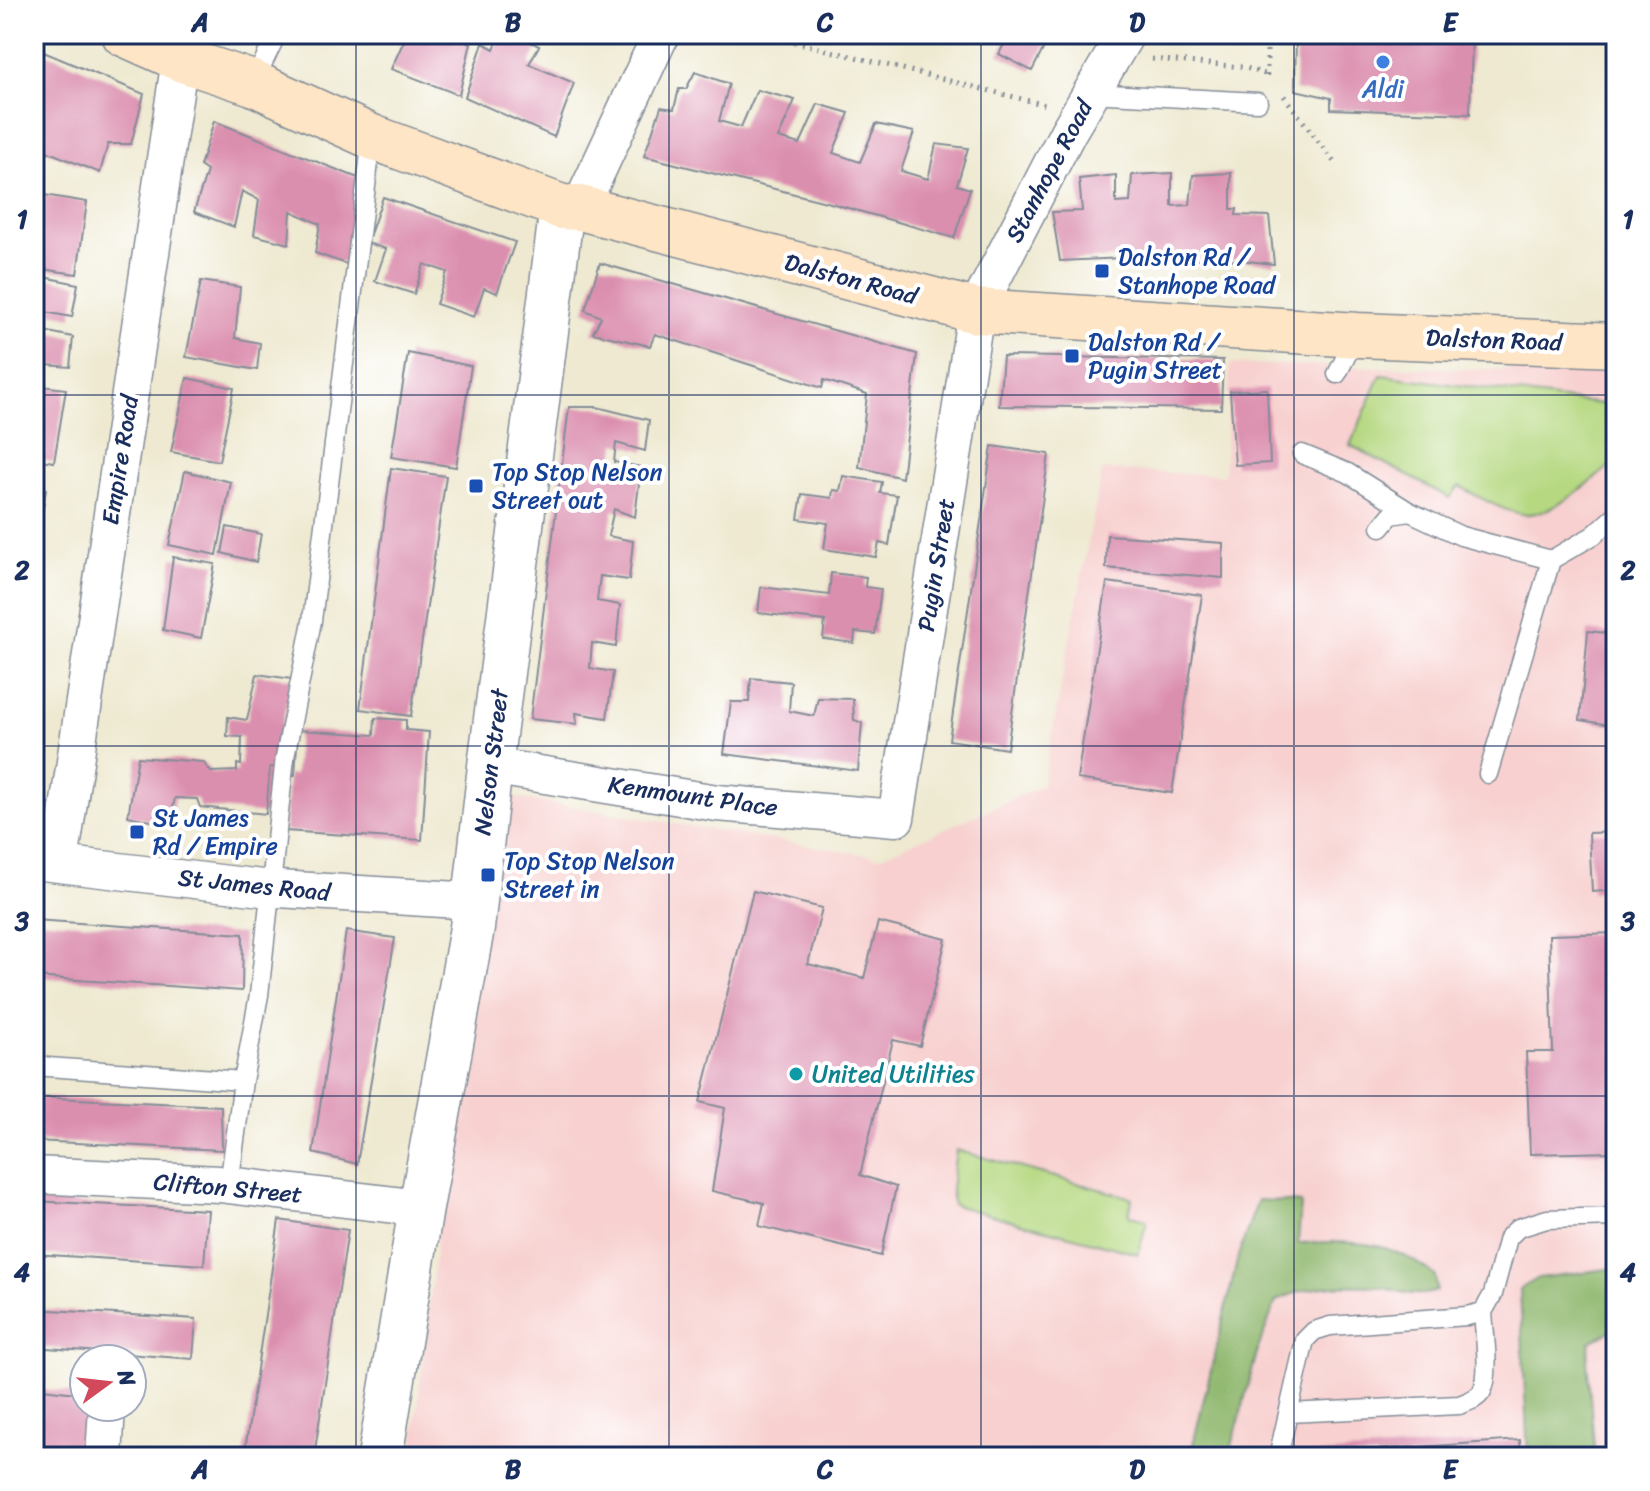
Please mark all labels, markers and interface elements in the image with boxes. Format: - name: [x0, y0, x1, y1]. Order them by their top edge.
- text: A: [190, 0, 209, 45]
- text: B: [505, 0, 522, 45]
- text: C: [816, 0, 834, 45]
- text: D: [1129, 0, 1145, 45]
- text: E: [1443, 0, 1460, 45]
- marker: Aldi: [1374, 53, 1392, 71]
- place label: Aldi: [1361, 68, 1405, 110]
- street label: Stanhope Road: [994, 91, 1105, 250]
- text: 1: [16, 196, 28, 242]
- text: 1: [1622, 196, 1634, 242]
- place label: Dalston Rd / Stanhope Road: [1118, 236, 1277, 306]
- street label: Dalston Road: [780, 241, 924, 317]
- marker: Dalston Rd / Stanhope Road: [1093, 262, 1111, 280]
- street label: Dalston Road: [1425, 317, 1564, 363]
- place label: Dalston Rd / Pugin Street: [1088, 321, 1222, 391]
- marker: Dalston Rd / Pugin Street: [1063, 347, 1081, 365]
- street label: Empire Road: [89, 390, 151, 528]
- place label: Top Stop Nelson Street out: [492, 451, 663, 521]
- marker: Top Stop Nelson Street out: [467, 477, 485, 495]
- street label: Pugin Street: [905, 495, 967, 635]
- text: 2: [13, 547, 30, 593]
- text: 2: [1619, 547, 1636, 593]
- street label: Nelson Street: [461, 685, 521, 838]
- street label: Kenmount Place: [605, 763, 781, 829]
- place label: St James Rd / Empire: [153, 797, 278, 867]
- marker: St James Rd / Empire: [128, 823, 146, 841]
- place label: Top Stop Nelson Street in: [504, 840, 675, 910]
- street label: St James Road: [176, 856, 335, 914]
- marker: Top Stop Nelson Street in: [479, 866, 497, 884]
- text: 3: [14, 898, 30, 944]
- text: 3: [1620, 898, 1636, 944]
- place label: United Utilities: [812, 1053, 975, 1095]
- marker: United Utilities: [787, 1065, 805, 1083]
- street label: Clifton Street: [152, 1161, 304, 1215]
- text: 4: [14, 1249, 30, 1295]
- text: 4: [1620, 1249, 1636, 1295]
- north arrow: [68, 1343, 148, 1423]
- text: N: [106, 1365, 148, 1391]
- text: A: [190, 1446, 209, 1491]
- text: B: [505, 1446, 522, 1491]
- text: C: [816, 1446, 834, 1491]
- text: D: [1129, 1446, 1145, 1491]
- text: E: [1443, 1446, 1460, 1491]

